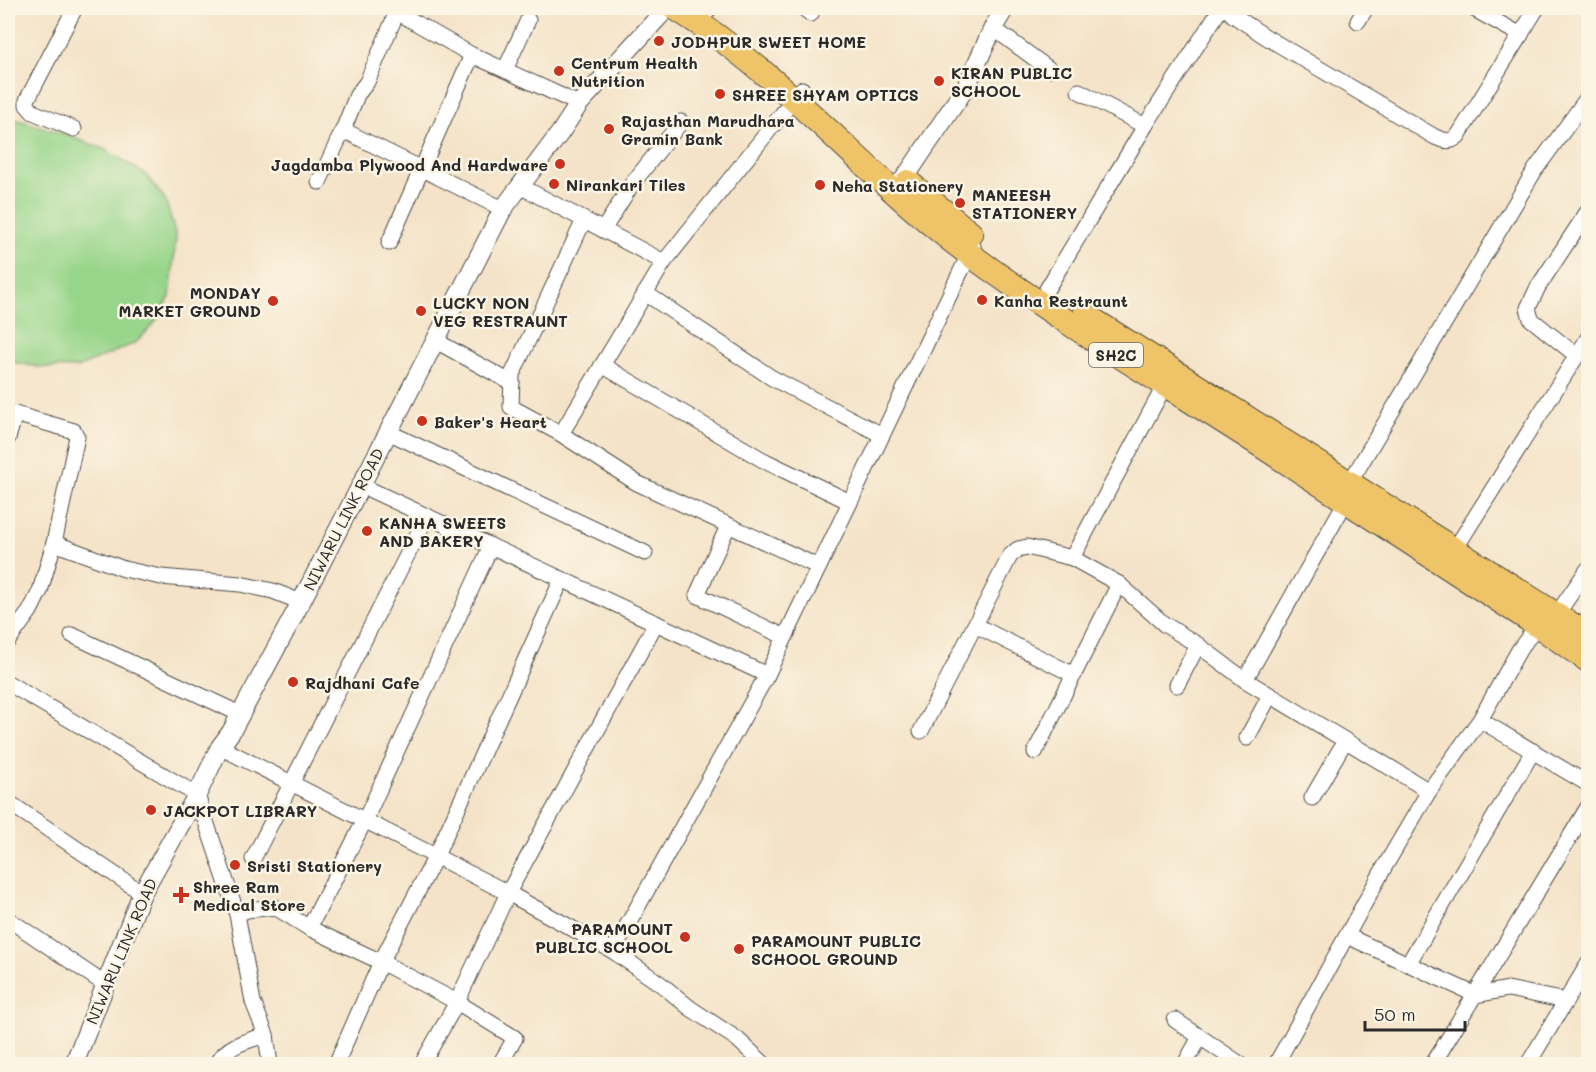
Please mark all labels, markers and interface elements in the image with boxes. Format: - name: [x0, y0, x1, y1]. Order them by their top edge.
- place label: JODHPUR SWEET HOME: [671, 31, 866, 52]
- marker: JODHPUR SWEET HOME: [652, 34, 666, 48]
- place label: Centrum Health Nutrition: [571, 52, 698, 91]
- place label: KIRAN PUBLIC SCHOOL: [951, 62, 1072, 101]
- marker: Centrum Health Nutrition: [552, 64, 566, 78]
- marker: KIRAN PUBLIC SCHOOL: [932, 74, 946, 88]
- place label: SHREE SHYAM OPTICS: [732, 84, 919, 105]
- marker: SHREE SHYAM OPTICS: [713, 87, 727, 101]
- place label: Rajasthan Marudhara Gramin Bank: [621, 110, 795, 149]
- marker: Rajasthan Marudhara Gramin Bank: [602, 122, 616, 136]
- place label: Jagdamba Plywood And Hardware: [271, 154, 548, 175]
- marker: Jagdamba Plywood And Hardware: [553, 157, 567, 171]
- place label: Nirankari Tiles: [566, 174, 686, 195]
- place label: Neha Stationery: [832, 175, 964, 196]
- marker: Nirankari Tiles: [547, 177, 561, 191]
- marker: Neha Stationery: [813, 178, 827, 192]
- place label: MANEESH STATIONERY: [972, 184, 1077, 223]
- marker: MANEESH STATIONERY: [953, 196, 967, 210]
- place label: MONDAY MARKET GROUND: [119, 282, 261, 321]
- place label: Kanha Restraunt: [994, 290, 1128, 311]
- place label: LUCKY NON VEG RESTRAUNT: [433, 292, 568, 331]
- marker: Kanha Restraunt: [975, 293, 989, 307]
- marker: MONDAY MARKET GROUND: [266, 294, 280, 308]
- marker: LUCKY NON VEG RESTRAUNT: [414, 304, 428, 318]
- road number: SH2C: [1089, 343, 1143, 367]
- place label: Baker's Heart: [434, 411, 547, 432]
- marker: Baker's Heart: [415, 414, 429, 428]
- street label: NIWARU LINK ROAD: [298, 444, 388, 594]
- place label: KANHA SWEETS AND BAKERY: [379, 512, 506, 551]
- marker: KANHA SWEETS AND BAKERY: [360, 524, 374, 538]
- place label: Rajdhani Cafe: [305, 672, 420, 693]
- marker: Rajdhani Cafe: [286, 675, 300, 689]
- place label: JACKPOT LIBRARY: [163, 800, 317, 821]
- marker: JACKPOT LIBRARY: [144, 803, 158, 817]
- place label: Sristi Stationery: [247, 855, 382, 876]
- marker: Sristi Stationery: [228, 858, 242, 872]
- street label: NIWARU LINK ROAD: [81, 875, 161, 1027]
- place label: Shree Ram Medical Store: [193, 876, 305, 915]
- marker: Shree Ram Medical Store: [174, 888, 188, 902]
- place label: PARAMOUNT PUBLIC SCHOOL: [535, 918, 673, 957]
- marker: PARAMOUNT PUBLIC SCHOOL: [678, 930, 692, 944]
- place label: PARAMOUNT PUBLIC SCHOOL GROUND: [751, 930, 921, 969]
- marker: PARAMOUNT PUBLIC SCHOOL GROUND: [732, 942, 746, 956]
- scale bar: [1365, 994, 1466, 1032]
- text: 50 m: [1374, 1002, 1416, 1026]

